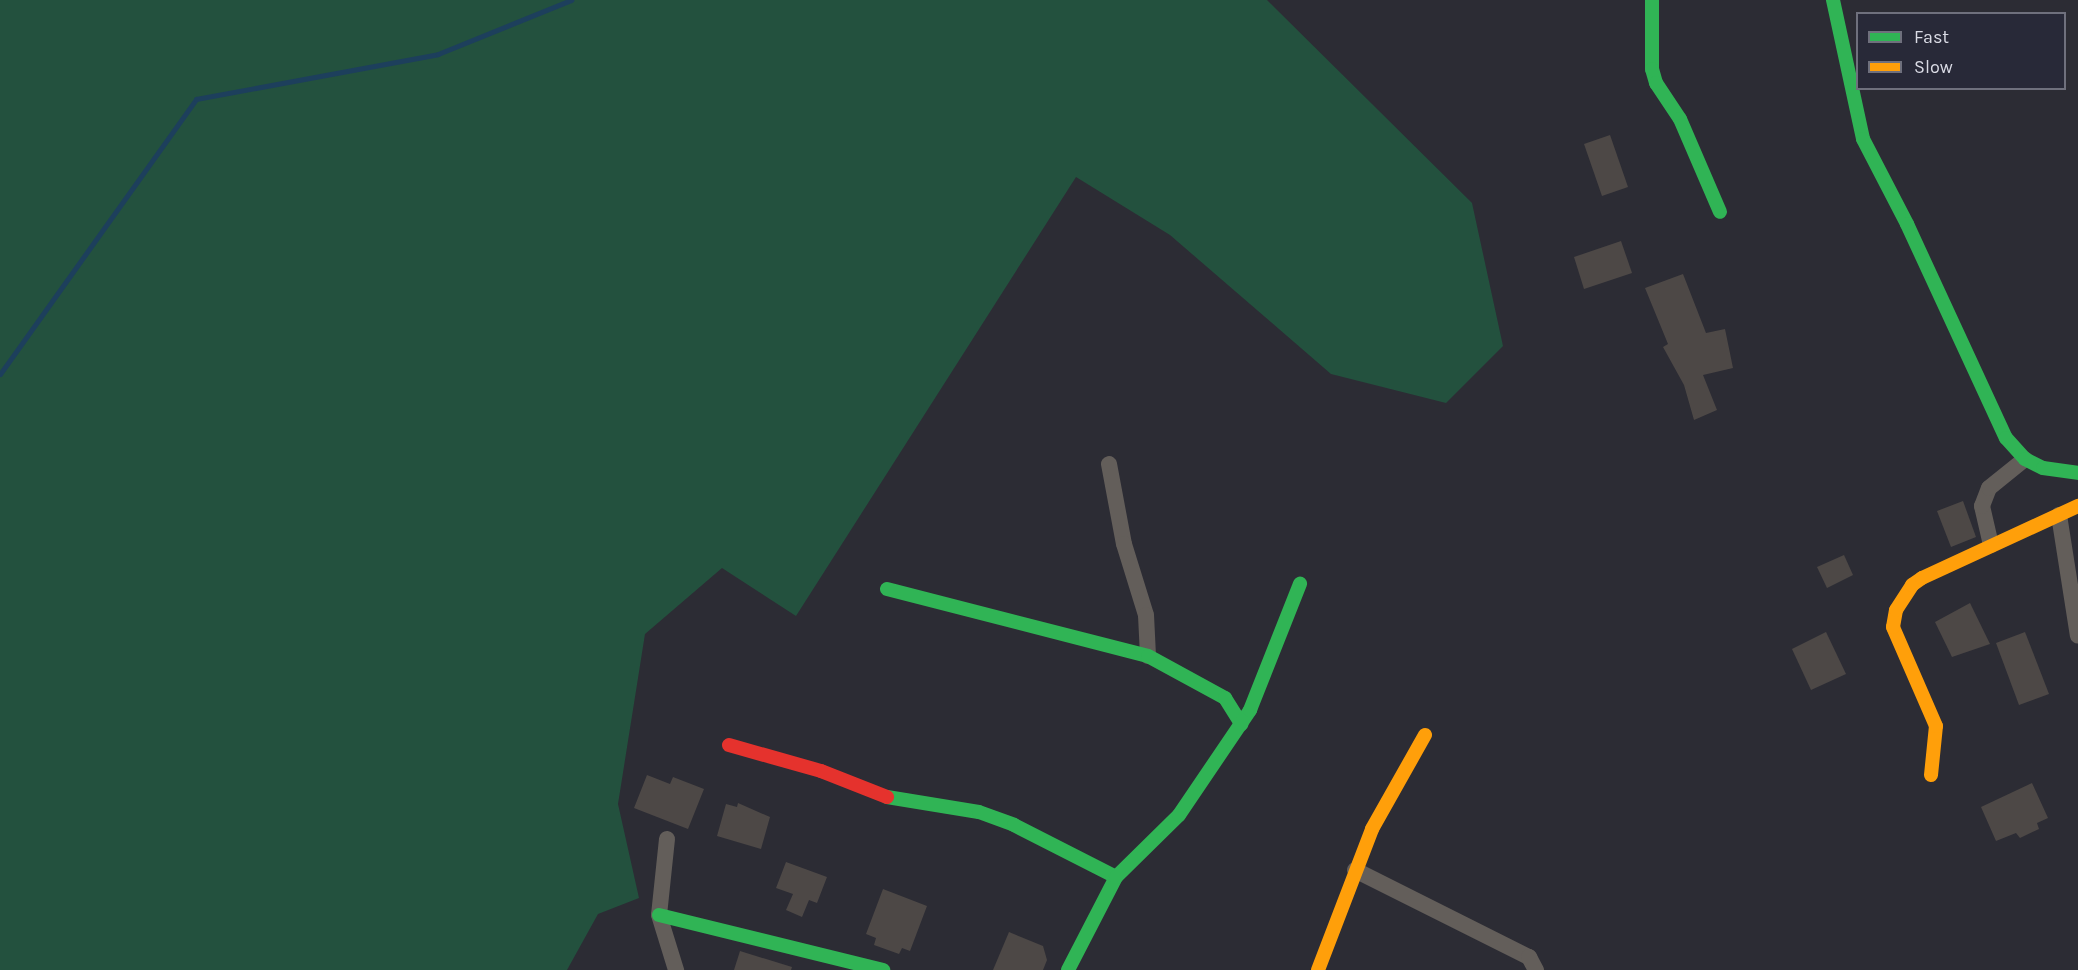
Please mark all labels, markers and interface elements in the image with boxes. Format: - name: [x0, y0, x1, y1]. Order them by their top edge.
- legend: [1856, 12, 2066, 90]
- text: Fast: [1914, 26, 1949, 48]
- text: Slow: [1914, 56, 1953, 78]

